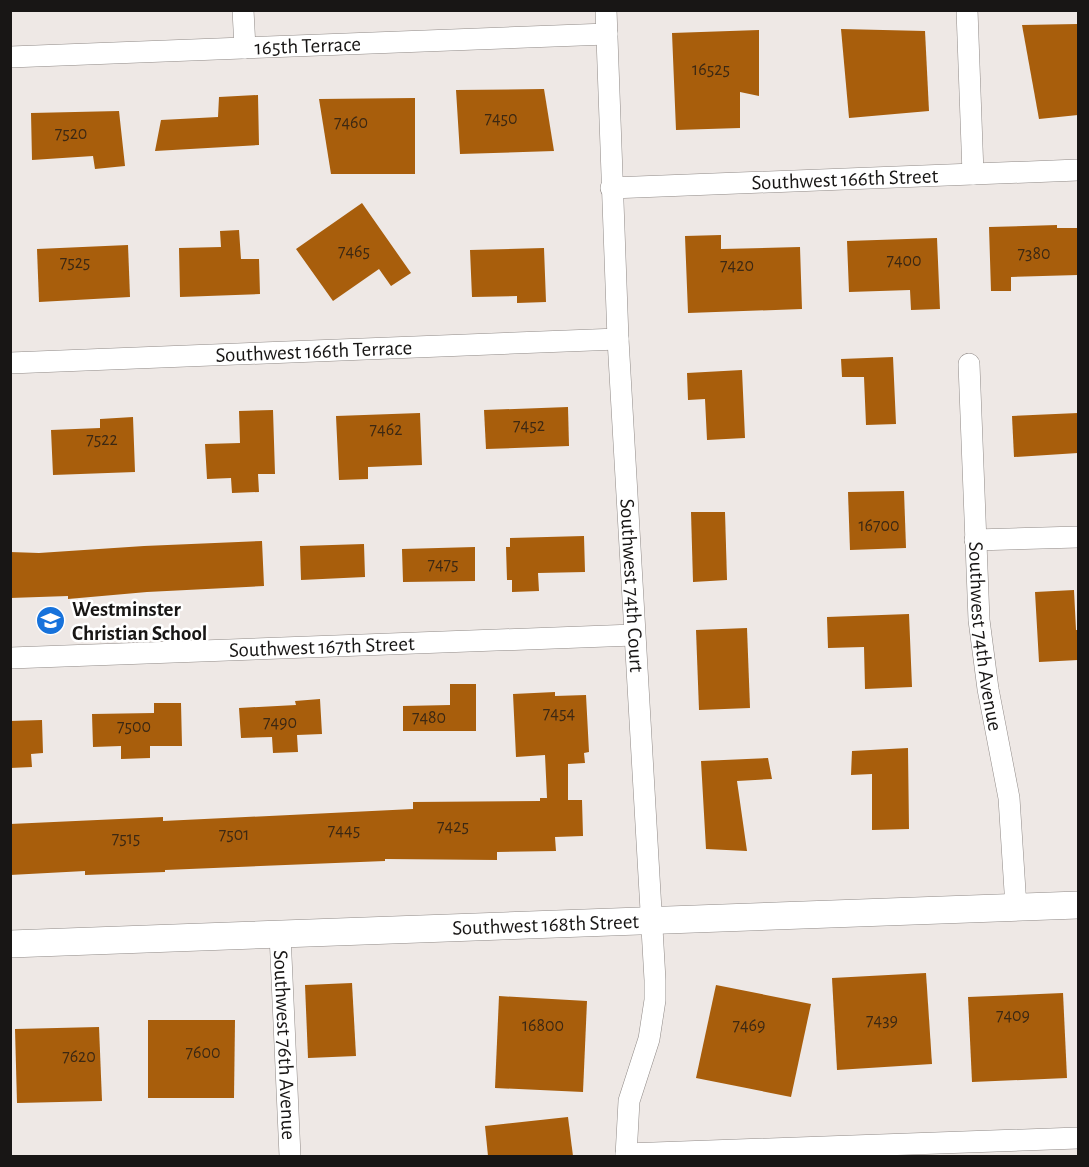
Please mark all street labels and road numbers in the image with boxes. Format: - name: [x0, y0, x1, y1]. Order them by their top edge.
- street label: 165th Terrace: [254, 33, 361, 58]
- street label: Southwest 166th Street: [751, 165, 939, 193]
- street label: Southwest 166th Terrace: [215, 337, 412, 365]
- street label: Southwest 74th Court: [617, 498, 648, 673]
- street label: Southwest 74th Avenue: [965, 541, 1006, 733]
- street label: Southwest 167th Street: [229, 633, 415, 660]
- street label: Southwest 168th Street: [452, 911, 640, 938]
- street label: Southwest 76th Avenue: [270, 949, 300, 1140]

